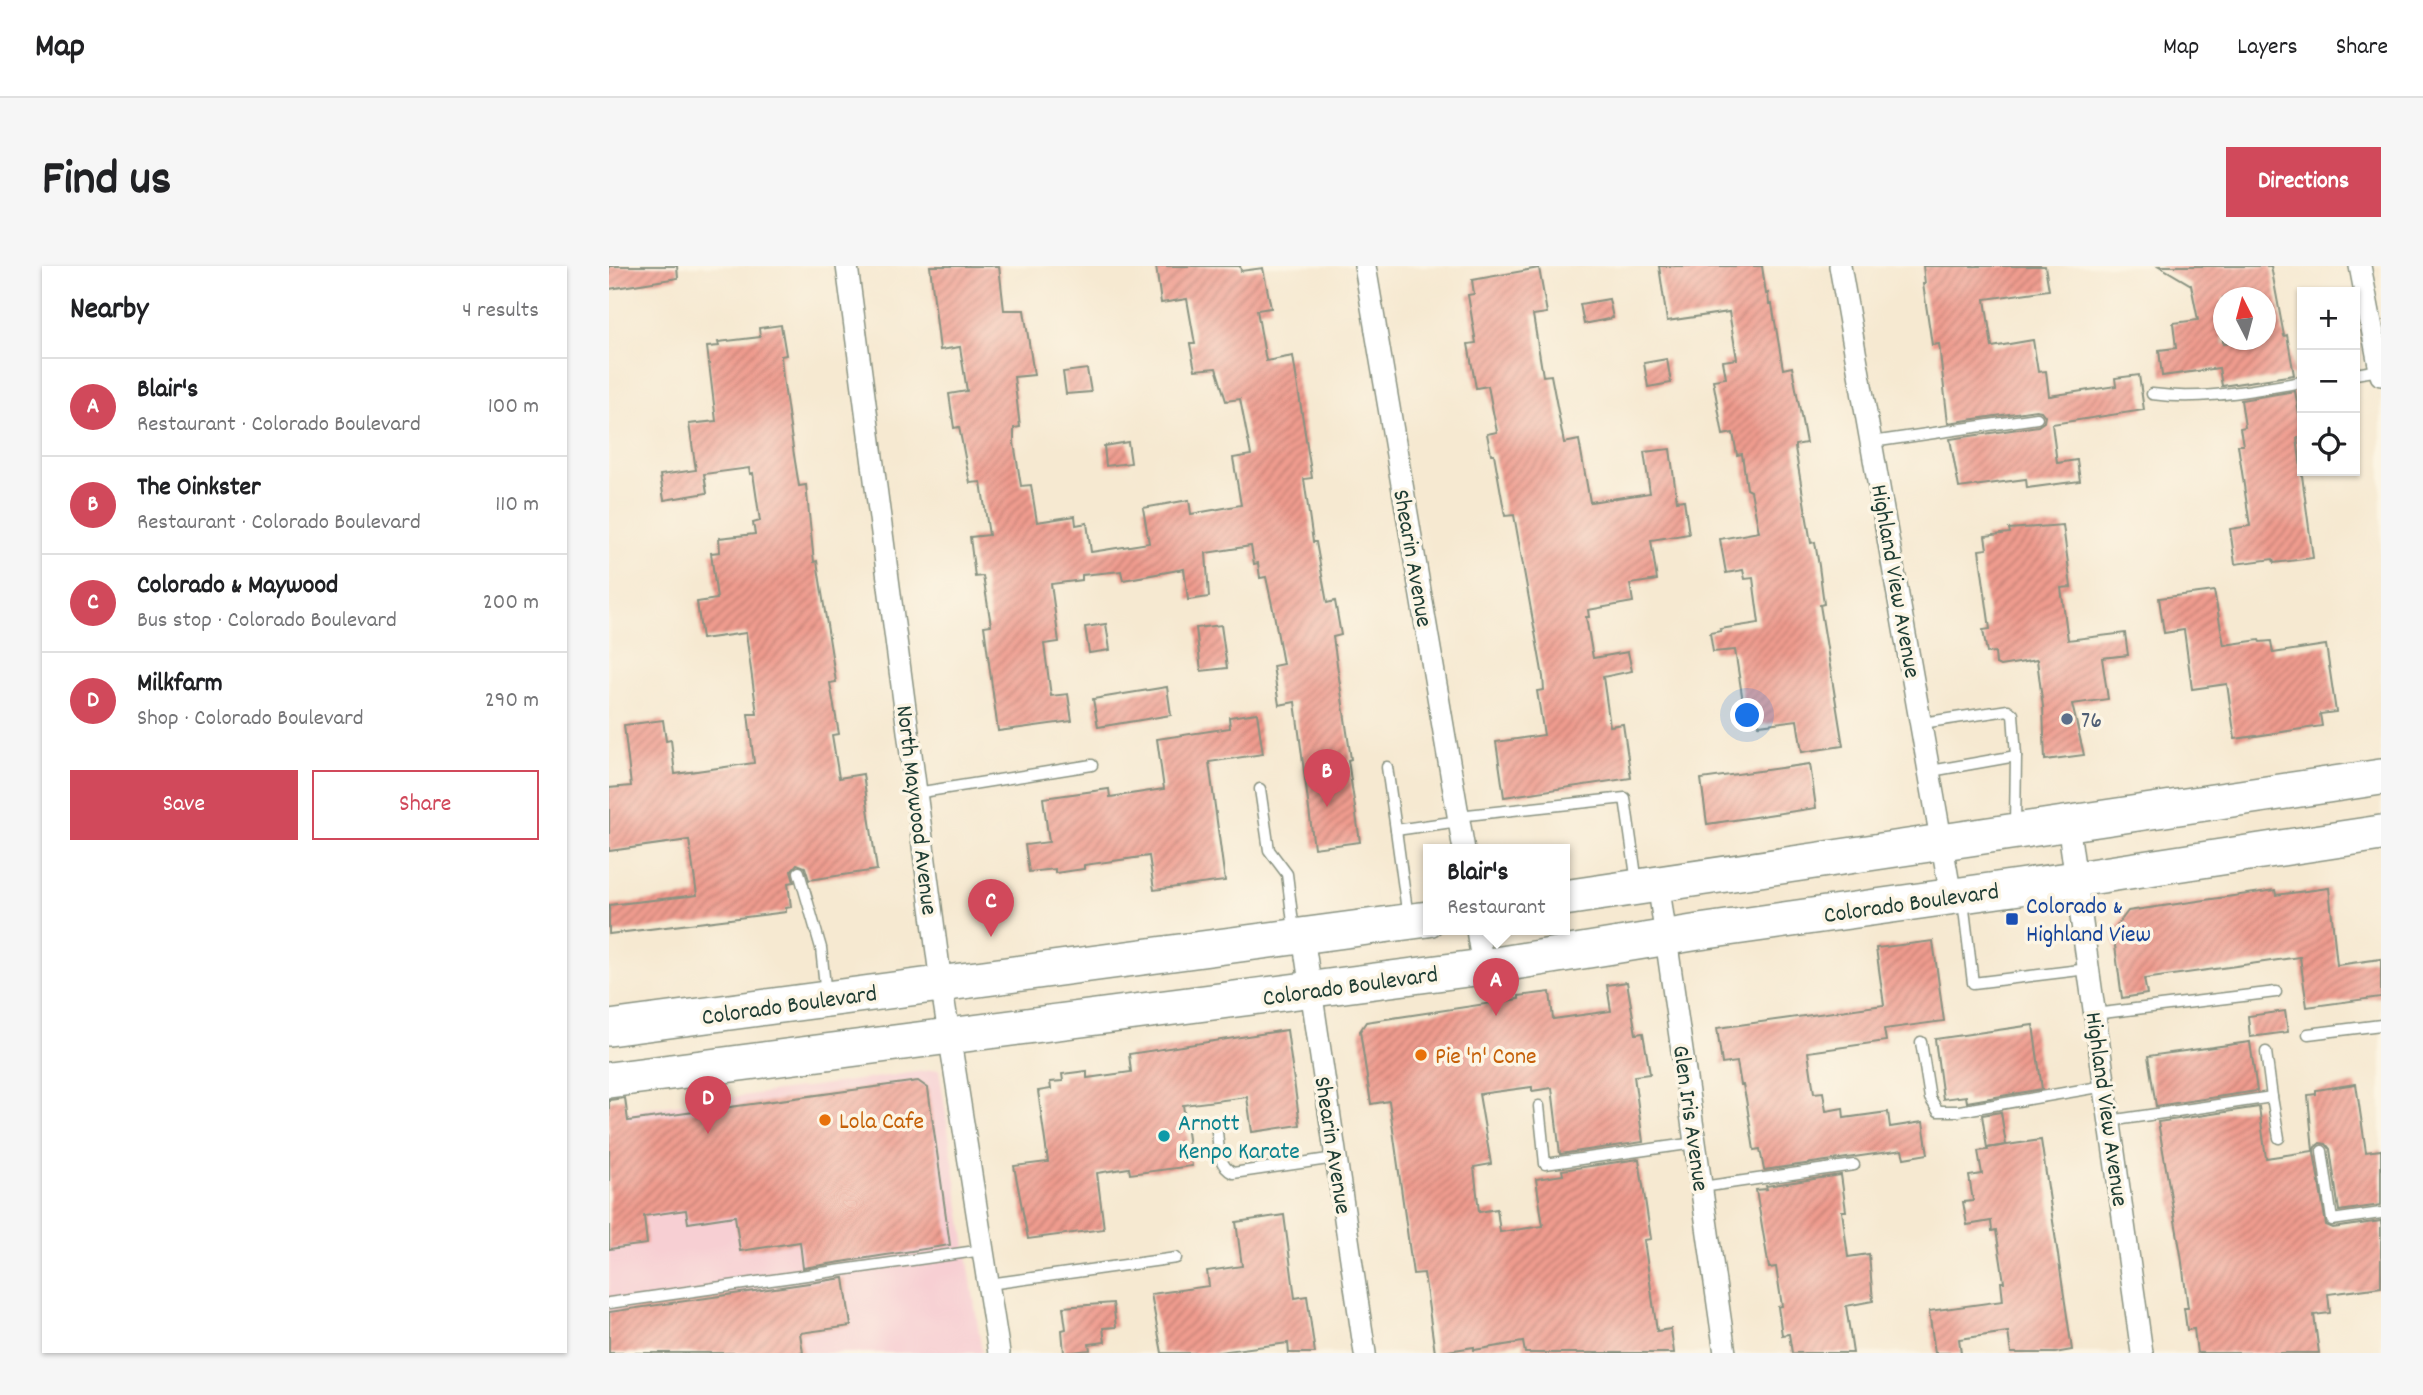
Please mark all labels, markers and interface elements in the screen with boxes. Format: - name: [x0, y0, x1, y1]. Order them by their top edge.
- text: Map: [35, 25, 85, 72]
- text: Map: [2163, 31, 2199, 65]
- text: Layers: [2237, 31, 2298, 65]
- text: Share: [2336, 31, 2388, 65]
- text: Find us: [42, 147, 171, 217]
- button: Directions: [2226, 147, 2381, 217]
- north arrow: [2213, 287, 2276, 350]
- map controls: [2297, 287, 2360, 476]
- button: +: [2297, 287, 2360, 350]
- text: Nearby: [70, 290, 148, 333]
- text: 4 results: [462, 295, 539, 328]
- button: −: [2297, 350, 2360, 413]
- text: Blair's: [137, 372, 198, 409]
- text: A: [87, 391, 99, 424]
- text: 100 m: [488, 391, 539, 424]
- text: Restaurant · Colorado Boulevard: [137, 409, 421, 442]
- button: locate: [2297, 413, 2360, 476]
- text: The Oinkster: [137, 470, 261, 507]
- street label: Highland View Avenue: [1860, 482, 1928, 681]
- street label: Shearin Avenue: [1382, 487, 1440, 630]
- text: B: [88, 489, 98, 522]
- text: 110 m: [495, 489, 539, 522]
- text: Restaurant · Colorado Boulevard: [137, 507, 421, 540]
- text: Colorado & Maywood: [137, 568, 338, 605]
- text: C: [87, 587, 99, 620]
- text: 200 m: [483, 587, 539, 620]
- text: Bus stop · Colorado Boulevard: [137, 605, 397, 638]
- text: Milkfarm: [137, 666, 223, 703]
- text: D: [87, 685, 99, 718]
- text: 290 m: [485, 685, 539, 718]
- your location: [1730, 698, 1764, 732]
- text: Shop · Colorado Boulevard: [137, 703, 364, 736]
- street label: North Maywood Avenue: [885, 704, 945, 917]
- place label: 76: [2081, 705, 2102, 739]
- marker: 76: [2059, 711, 2075, 727]
- pin: B: [1304, 749, 1350, 807]
- button: Save: [70, 770, 298, 840]
- button: Share: [312, 770, 539, 840]
- popup: [1423, 844, 1570, 935]
- text: Blair's: [1447, 855, 1508, 892]
- street label: Colorado Boulevard: [1822, 876, 2001, 934]
- pin: C: [968, 879, 1014, 937]
- place label: Colorado & Highland View: [2026, 891, 2151, 953]
- text: Restaurant: [1447, 892, 1546, 925]
- marker: Colorado & Highland View: [2004, 911, 2020, 927]
- pin: A: [1473, 958, 1519, 1016]
- street label: Colorado Boulevard: [1261, 959, 1440, 1017]
- street label: Colorado Boulevard: [700, 978, 879, 1036]
- street label: Highland View Avenue: [2075, 1010, 2136, 1209]
- place label: Pie 'n' Cone: [1435, 1041, 1537, 1075]
- street label: Glen Iris Avenue: [1662, 1043, 1716, 1194]
- marker: Pie 'n' Cone: [1413, 1047, 1429, 1063]
- street label: Shearin Avenue: [1303, 1074, 1359, 1217]
- pin: D: [685, 1076, 731, 1134]
- place label: Lola Cafe: [839, 1106, 924, 1140]
- place label: Arnott Kenpo Karate: [1178, 1108, 1300, 1170]
- marker: Lola Cafe: [817, 1112, 833, 1128]
- marker: Arnott Kenpo Karate: [1156, 1128, 1172, 1144]

